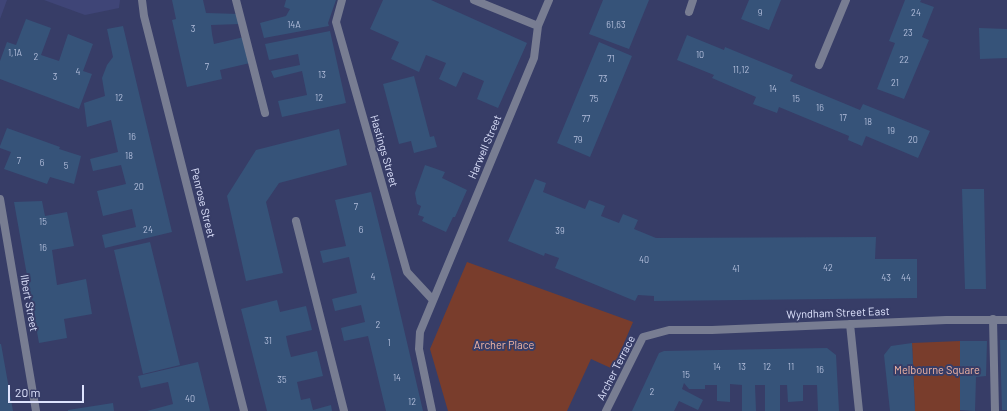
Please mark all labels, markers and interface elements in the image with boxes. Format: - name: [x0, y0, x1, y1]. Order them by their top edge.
- house number: 9: [758, 8, 762, 18]
- house number: 24: [911, 8, 921, 18]
- house number: 14A: [287, 20, 301, 30]
- house number: 61,63: [606, 20, 626, 30]
- house number: 3: [191, 24, 195, 34]
- house number: 23: [903, 28, 913, 38]
- house number: 1,1A: [8, 48, 22, 58]
- house number: 10: [696, 50, 704, 60]
- house number: 2: [34, 52, 38, 62]
- house number: 71: [607, 54, 615, 64]
- house number: 22: [899, 55, 909, 65]
- house number: 7: [205, 62, 209, 72]
- house number: 11,12: [733, 65, 749, 75]
- house number: 4: [76, 67, 80, 77]
- house number: 13: [318, 70, 326, 80]
- house number: 3: [53, 72, 57, 82]
- house number: 73: [599, 74, 607, 84]
- house number: 21: [891, 78, 899, 88]
- house number: 14: [769, 84, 777, 94]
- house number: 12: [115, 93, 123, 103]
- house number: 12: [315, 93, 323, 103]
- house number: 75: [590, 94, 598, 104]
- house number: 15: [792, 94, 800, 104]
- house number: 16: [816, 103, 824, 113]
- street label: Harwell Street: [466, 113, 504, 181]
- house number: 17: [839, 113, 847, 123]
- street label: Hastings Street: [367, 114, 401, 188]
- house number: 77: [582, 114, 590, 124]
- house number: 18: [864, 117, 872, 127]
- house number: 19: [887, 126, 895, 136]
- house number: 16: [128, 132, 136, 142]
- house number: 79: [574, 135, 582, 145]
- house number: 20: [908, 135, 918, 145]
- house number: 18: [125, 151, 133, 161]
- house number: 7: [17, 156, 21, 166]
- house number: 6: [40, 158, 44, 168]
- house number: 5: [64, 161, 68, 171]
- street label: Penrose Street: [188, 167, 218, 239]
- house number: 20: [134, 182, 144, 192]
- house number: 7: [354, 202, 358, 212]
- house number: 15: [39, 217, 47, 227]
- house number: 24: [143, 225, 153, 235]
- house number: 6: [359, 225, 363, 235]
- house number: 39: [555, 226, 565, 236]
- house number: 16: [39, 243, 47, 253]
- house number: 40: [639, 255, 649, 265]
- house number: 42: [823, 263, 833, 273]
- house number: 41: [732, 264, 740, 274]
- house number: 4: [371, 272, 375, 282]
- house number: 43: [881, 273, 891, 283]
- house number: 44: [901, 273, 911, 283]
- street label: Ilbert Street: [18, 274, 40, 332]
- street label: Wyndham Street East: [786, 305, 890, 321]
- house number: 2: [376, 320, 380, 330]
- street label: Archer Terrace: [594, 333, 638, 403]
- house number: 31: [264, 336, 272, 346]
- house number: 1: [387, 338, 391, 348]
- park label: Archer Place: [474, 338, 534, 352]
- house number: 14: [713, 362, 721, 372]
- house number: 13: [738, 362, 746, 372]
- house number: 12: [763, 362, 771, 372]
- house number: 11: [788, 362, 794, 372]
- park label: Melbourne Square: [894, 363, 980, 377]
- house number: 16: [816, 365, 824, 375]
- house number: 15: [682, 370, 690, 380]
- house number: 14: [393, 373, 401, 383]
- house number: 35: [277, 375, 287, 385]
- scale bar: [10, 377, 86, 403]
- text: 20 m: [15, 385, 41, 399]
- house number: 2: [650, 387, 654, 397]
- house number: 40: [185, 394, 195, 404]
- house number: 12: [408, 397, 416, 407]

